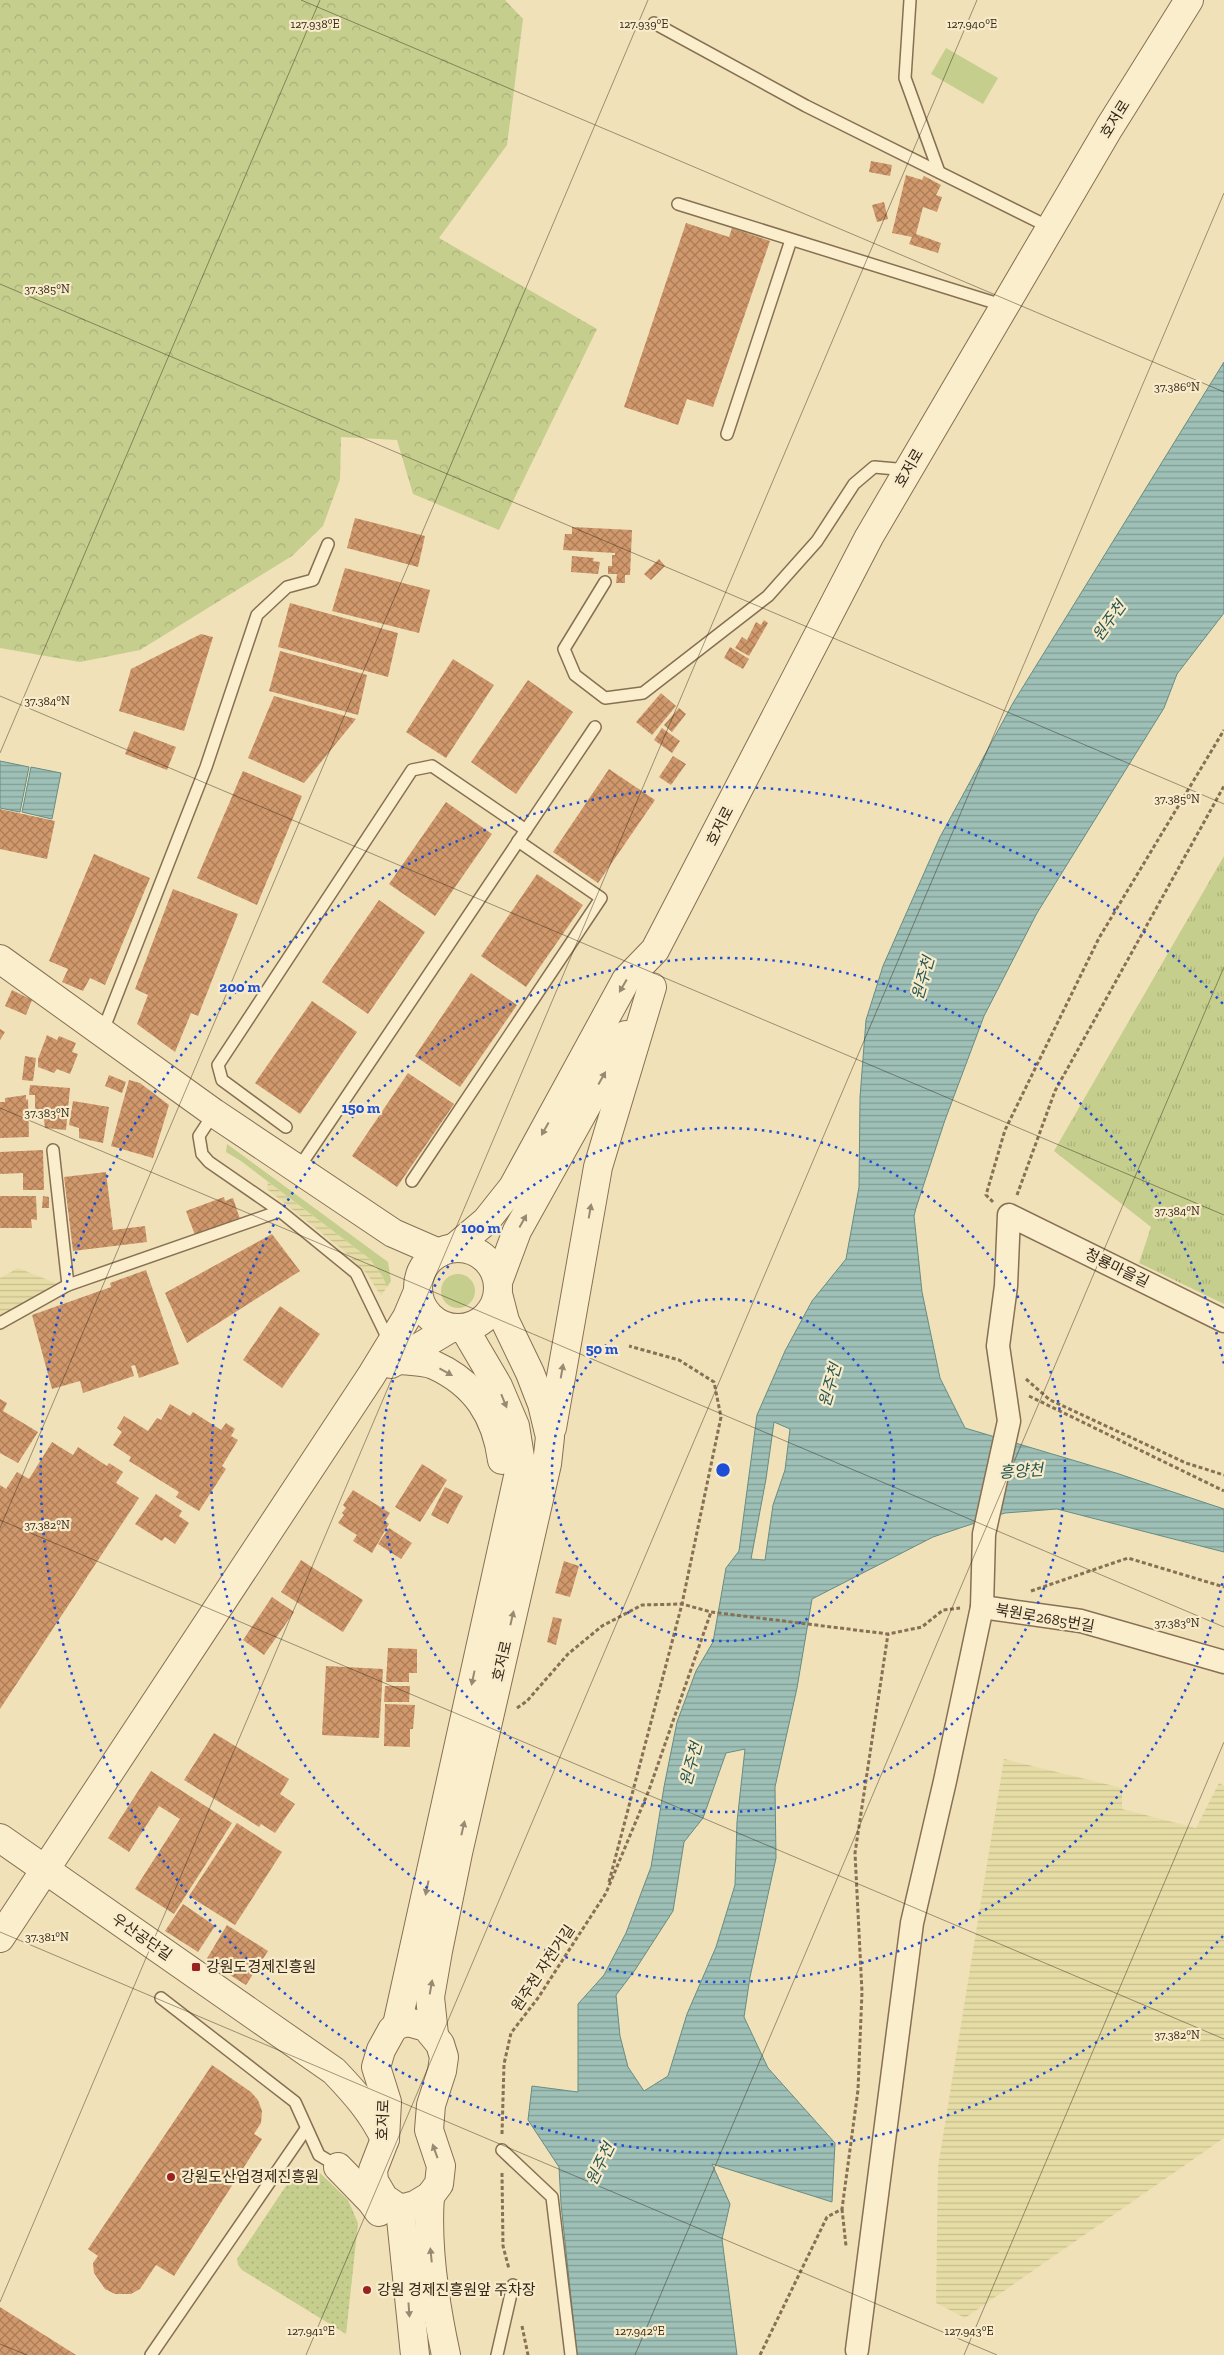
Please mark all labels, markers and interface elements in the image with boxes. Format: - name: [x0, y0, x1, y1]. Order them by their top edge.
- text: 127.938°E: [291, 17, 339, 31]
- text: 127.939°E: [620, 17, 668, 31]
- text: 127.940°E: [947, 17, 997, 31]
- street label: 호저로: [1096, 97, 1134, 141]
- text: 37.385°N: [24, 282, 70, 296]
- text: 37.386°N: [1154, 380, 1200, 394]
- street label: 호저로: [891, 446, 927, 490]
- water label: 원주천: [1088, 596, 1131, 644]
- text: 37.384°N: [24, 694, 70, 708]
- text: 37.385°N: [1154, 792, 1200, 806]
- street label: 호저로: [703, 803, 737, 849]
- water label: 원주천: [908, 952, 939, 1002]
- text: 200 m: [219, 978, 261, 996]
- one-way arrow: [619, 979, 627, 994]
- one-way arrow: [598, 1071, 606, 1086]
- text: 150 m: [342, 1099, 380, 1117]
- text: 37.383°N: [24, 1106, 70, 1120]
- one-way arrow: [541, 1122, 549, 1136]
- one-way arrow: [586, 1203, 594, 1219]
- text: 37.384°N: [1154, 1204, 1200, 1218]
- one-way arrow: [519, 1213, 527, 1228]
- text: 100 m: [461, 1219, 501, 1237]
- street label: 청룡마을길: [1082, 1245, 1152, 1291]
- text: 50 m: [586, 1340, 618, 1358]
- water label: 원주천: [815, 1359, 846, 1409]
- one-way arrow: [558, 1363, 566, 1379]
- one-way arrow: [438, 1368, 453, 1376]
- one-way arrow: [501, 1394, 509, 1408]
- water label: 흥양천: [998, 1460, 1046, 1482]
- centre of rings: [714, 1461, 732, 1479]
- text: 37.382°N: [24, 1518, 70, 1532]
- street label: 북원로2685번길: [994, 1600, 1096, 1636]
- one-way arrow: [508, 1611, 516, 1626]
- text: 37.383°N: [1154, 1616, 1200, 1630]
- street label: 호저로: [489, 1639, 515, 1683]
- one-way arrow: [469, 1671, 477, 1686]
- water label: 원주천: [676, 1738, 706, 1788]
- one-way arrow: [459, 1820, 467, 1835]
- one-way arrow: [423, 1881, 431, 1896]
- street label: 우산공단길: [109, 1910, 175, 1964]
- street label: 원주천 자전거길: [508, 1922, 578, 2014]
- text: 37.381°N: [25, 1930, 69, 1944]
- place label: 강원도경제진흥원: [206, 1958, 316, 1976]
- marker: 강원도경제진흥원: [190, 1961, 202, 1973]
- one-way arrow: [428, 1979, 436, 1995]
- text: 37.382°N: [1154, 2028, 1200, 2042]
- street label: 호저로: [373, 2099, 393, 2141]
- water label: 원주천: [582, 2138, 619, 2188]
- one-way arrow: [431, 2143, 439, 2158]
- place label: 강원도산업경제진흥원: [181, 2168, 319, 2186]
- marker: 강원도산업경제진흥원: [165, 2171, 177, 2183]
- one-way arrow: [427, 2246, 435, 2262]
- place label: 강원 경제진흥원앞 주차장: [377, 2281, 536, 2299]
- marker: 강원 경제진흥원앞 주차장: [361, 2284, 373, 2296]
- one-way arrow: [406, 2302, 414, 2318]
- text: 127.941°E: [287, 2324, 335, 2338]
- text: 127.942°E: [615, 2324, 665, 2338]
- text: 127.943°E: [945, 2324, 993, 2338]

